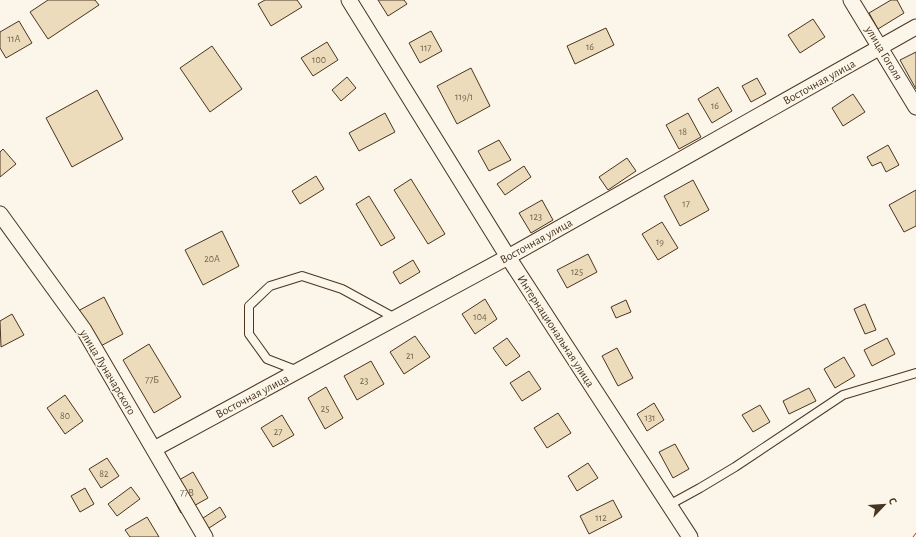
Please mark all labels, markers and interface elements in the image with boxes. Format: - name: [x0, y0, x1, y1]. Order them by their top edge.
- street label: улица Гоголя: [862, 23, 905, 83]
- house number: 11А: [8, 34, 20, 44]
- house number: 16: [586, 42, 594, 52]
- house number: 117: [420, 43, 432, 53]
- house number: 100: [312, 55, 326, 65]
- street label: Восточная улица: [781, 57, 858, 108]
- house number: 119/1: [455, 92, 473, 102]
- house number: 16: [711, 101, 719, 111]
- house number: 18: [679, 127, 687, 137]
- house number: 17: [682, 199, 690, 209]
- house number: 123: [530, 212, 542, 222]
- street label: Восточная улица: [498, 216, 575, 267]
- house number: 19: [656, 237, 664, 247]
- house number: 20А: [204, 254, 220, 264]
- house number: 125: [571, 267, 583, 277]
- street label: Интернациональная улица: [515, 273, 597, 390]
- house number: 104: [473, 312, 487, 322]
- street label: улица Луначарского: [77, 327, 138, 417]
- house number: 21: [406, 351, 414, 361]
- street label: Восточная улица: [214, 372, 291, 421]
- house number: 77Б: [145, 375, 159, 385]
- house number: 23: [360, 376, 368, 386]
- house number: 25: [321, 404, 329, 414]
- house number: 80: [60, 411, 70, 421]
- house number: 131: [645, 413, 656, 423]
- house number: 27: [274, 427, 282, 437]
- house number: 82: [99, 469, 109, 479]
- north arrow: [864, 485, 904, 525]
- house number: 77В: [180, 488, 194, 498]
- text: С: [886, 496, 899, 506]
- house number: 112: [595, 513, 607, 523]

